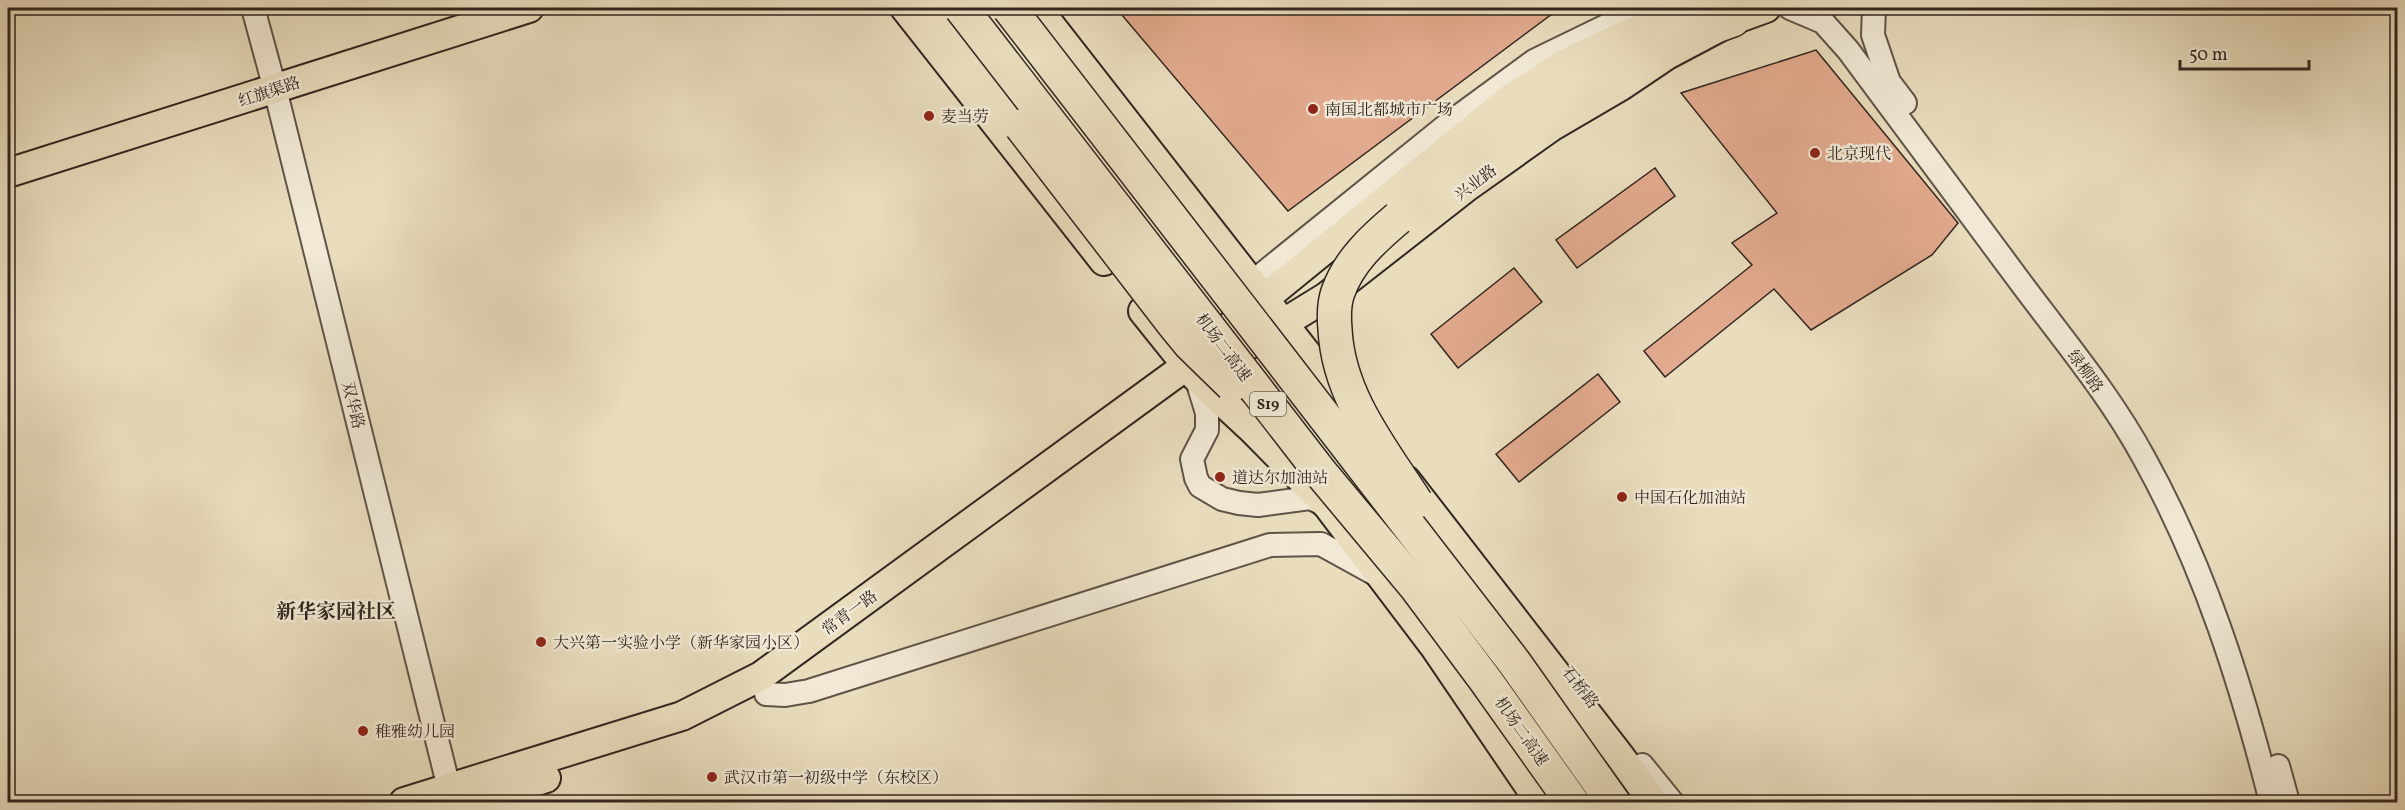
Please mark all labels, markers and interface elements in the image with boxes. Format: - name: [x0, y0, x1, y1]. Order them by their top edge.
- scale bar: [2180, 33, 2309, 71]
- text: 50 m: [2189, 43, 2228, 68]
- street label: 红旗渠路: [236, 73, 303, 113]
- place label: 南国北都城市广场: [1325, 100, 1453, 122]
- marker: 南国北都城市广场: [1306, 102, 1320, 116]
- place label: 麦当劳: [941, 107, 989, 129]
- marker: 麦当劳: [922, 109, 936, 123]
- place label: 北京现代: [1827, 144, 1891, 166]
- marker: 北京现代: [1808, 146, 1822, 160]
- street label: 兴业路: [1450, 160, 1502, 207]
- street label: 机场二高速: [1190, 310, 1255, 387]
- street label: 绿柳路: [2061, 346, 2107, 398]
- street label: 双华路: [336, 380, 369, 431]
- road number: S19: [1250, 392, 1286, 416]
- place label: 道达尔加油站: [1232, 468, 1328, 490]
- marker: 道达尔加油站: [1213, 470, 1227, 484]
- place label: 中国石化加油站: [1634, 488, 1746, 510]
- marker: 中国石化加油站: [1615, 490, 1629, 504]
- street label: 常青一路: [818, 586, 883, 641]
- district label: 新华家园社区: [276, 599, 396, 627]
- place label: 大兴第一实验小学（新华家园小区）: [553, 633, 809, 655]
- marker: 大兴第一实验小学（新华家园小区）: [534, 635, 548, 649]
- street label: 石桥路: [1556, 663, 1603, 714]
- street label: 机场二高速: [1488, 693, 1552, 771]
- place label: 稚雅幼儿园: [375, 722, 455, 744]
- marker: 稚雅幼儿园: [356, 724, 370, 738]
- place label: 武汉市第一初级中学（东校区）: [724, 768, 948, 790]
- marker: 武汉市第一初级中学（东校区）: [705, 770, 719, 784]

